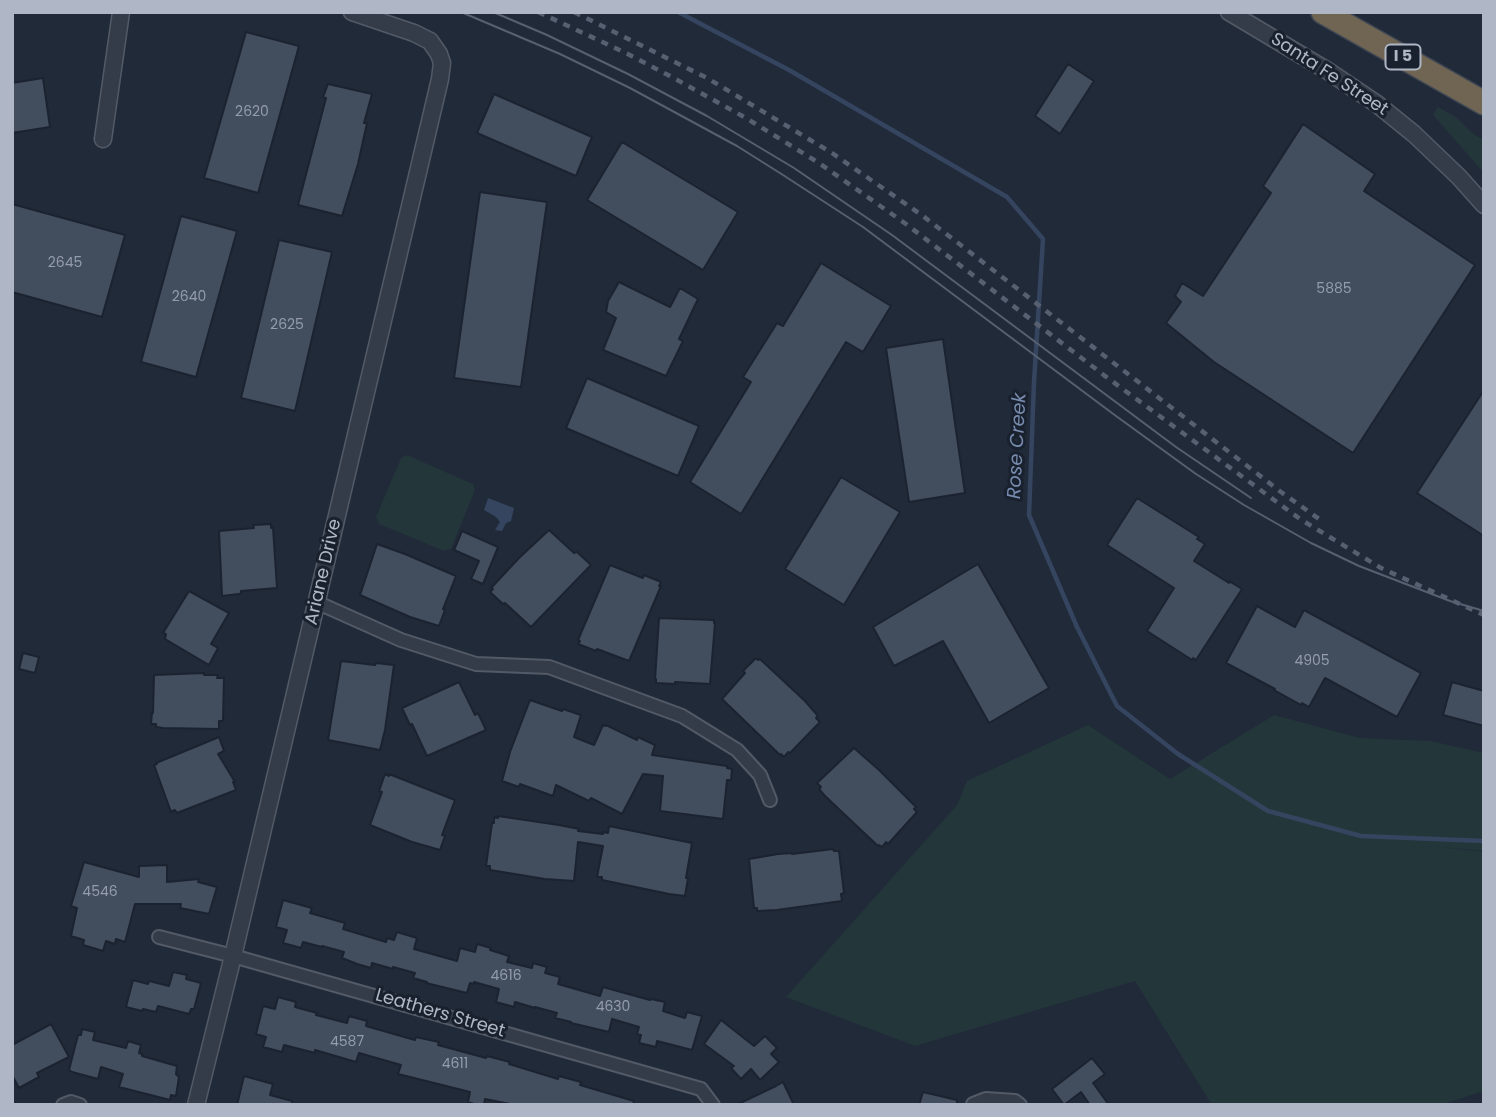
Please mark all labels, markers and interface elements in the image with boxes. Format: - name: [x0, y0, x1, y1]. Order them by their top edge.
- street label: Santa Fe Street: [1266, 29, 1392, 121]
- road number: I 5: [1386, 44, 1420, 69]
- house number: 2620: [235, 104, 269, 120]
- house number: 2645: [48, 255, 82, 271]
- house number: 5885: [1316, 281, 1352, 297]
- house number: 2640: [172, 289, 206, 305]
- house number: 2625: [270, 317, 304, 333]
- water label: Rose Creek: [1004, 392, 1032, 500]
- street label: Ariane Drive: [301, 517, 347, 627]
- house number: 4905: [1294, 653, 1330, 669]
- house number: 4546: [82, 884, 118, 900]
- house number: 4616: [490, 968, 522, 984]
- street label: Leathers Street: [373, 985, 507, 1043]
- house number: 4630: [596, 999, 630, 1015]
- house number: 4587: [330, 1034, 364, 1050]
- house number: 4611: [442, 1056, 468, 1072]

